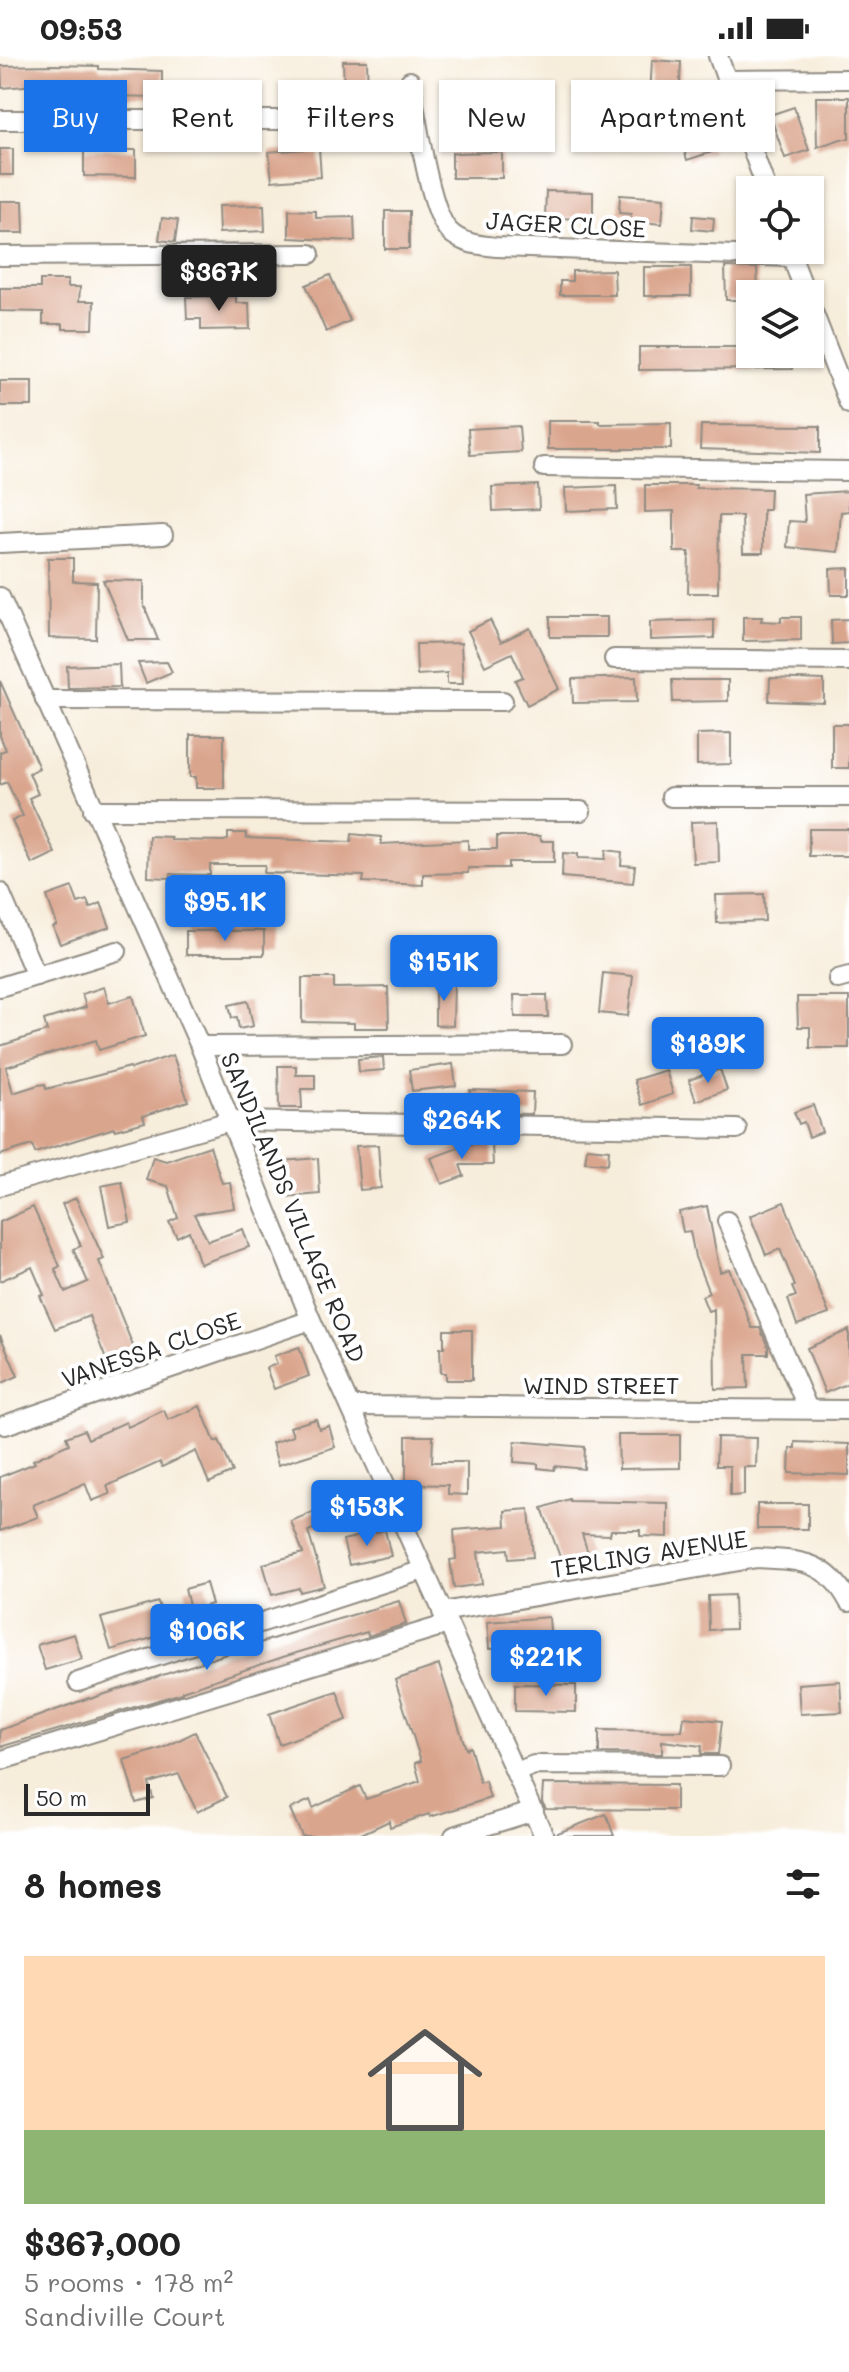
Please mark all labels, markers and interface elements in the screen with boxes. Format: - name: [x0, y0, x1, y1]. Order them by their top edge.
- text: 09:53: [40, 8, 122, 48]
- chip: Buy: [24, 80, 127, 152]
- chip: Rent: [143, 80, 262, 152]
- chip: Filters: [278, 80, 423, 152]
- chip: New: [439, 80, 555, 152]
- chip: Apartment: [571, 80, 775, 152]
- map controls: [736, 176, 824, 368]
- button: locate: [736, 176, 824, 264]
- street label: JAGER CLOSE: [485, 204, 647, 244]
- pin: $367K: [163, 245, 275, 313]
- text: $367K: [180, 254, 259, 288]
- button: layers: [736, 280, 824, 368]
- pin: $95.1K: [160, 875, 290, 943]
- text: $95.1K: [183, 884, 267, 918]
- pin: $151K: [388, 935, 500, 1003]
- text: $151K: [408, 944, 480, 978]
- pin: $189K: [652, 1017, 764, 1085]
- text: $189K: [670, 1026, 746, 1060]
- street label: SANDILANDS VILLAGE ROAD: [214, 1047, 374, 1367]
- pin: $264K: [406, 1093, 518, 1161]
- text: $264K: [422, 1102, 502, 1136]
- street label: VANESSA CLOSE: [57, 1304, 245, 1394]
- street label: WIND STREET: [523, 1369, 679, 1400]
- pin: $153K: [311, 1480, 423, 1548]
- text: $153K: [329, 1489, 405, 1523]
- street label: TERLING AVENUE: [549, 1522, 749, 1584]
- pin: $106K: [151, 1604, 263, 1672]
- text: $106K: [168, 1613, 246, 1647]
- pin: $221K: [490, 1630, 602, 1698]
- text: $221K: [509, 1639, 583, 1673]
- scale bar: [24, 1780, 150, 1816]
- text: 50 m: [36, 1783, 87, 1812]
- text: 8 homes: [24, 1862, 162, 1907]
- icon: filters: [781, 1862, 825, 1906]
- icon: home: [353, 2008, 497, 2152]
- text: $367,000: [24, 2220, 181, 2265]
- text: 5 rooms · 178 m²: [24, 2265, 233, 2299]
- text: Sandiville Court: [24, 2299, 226, 2333]

